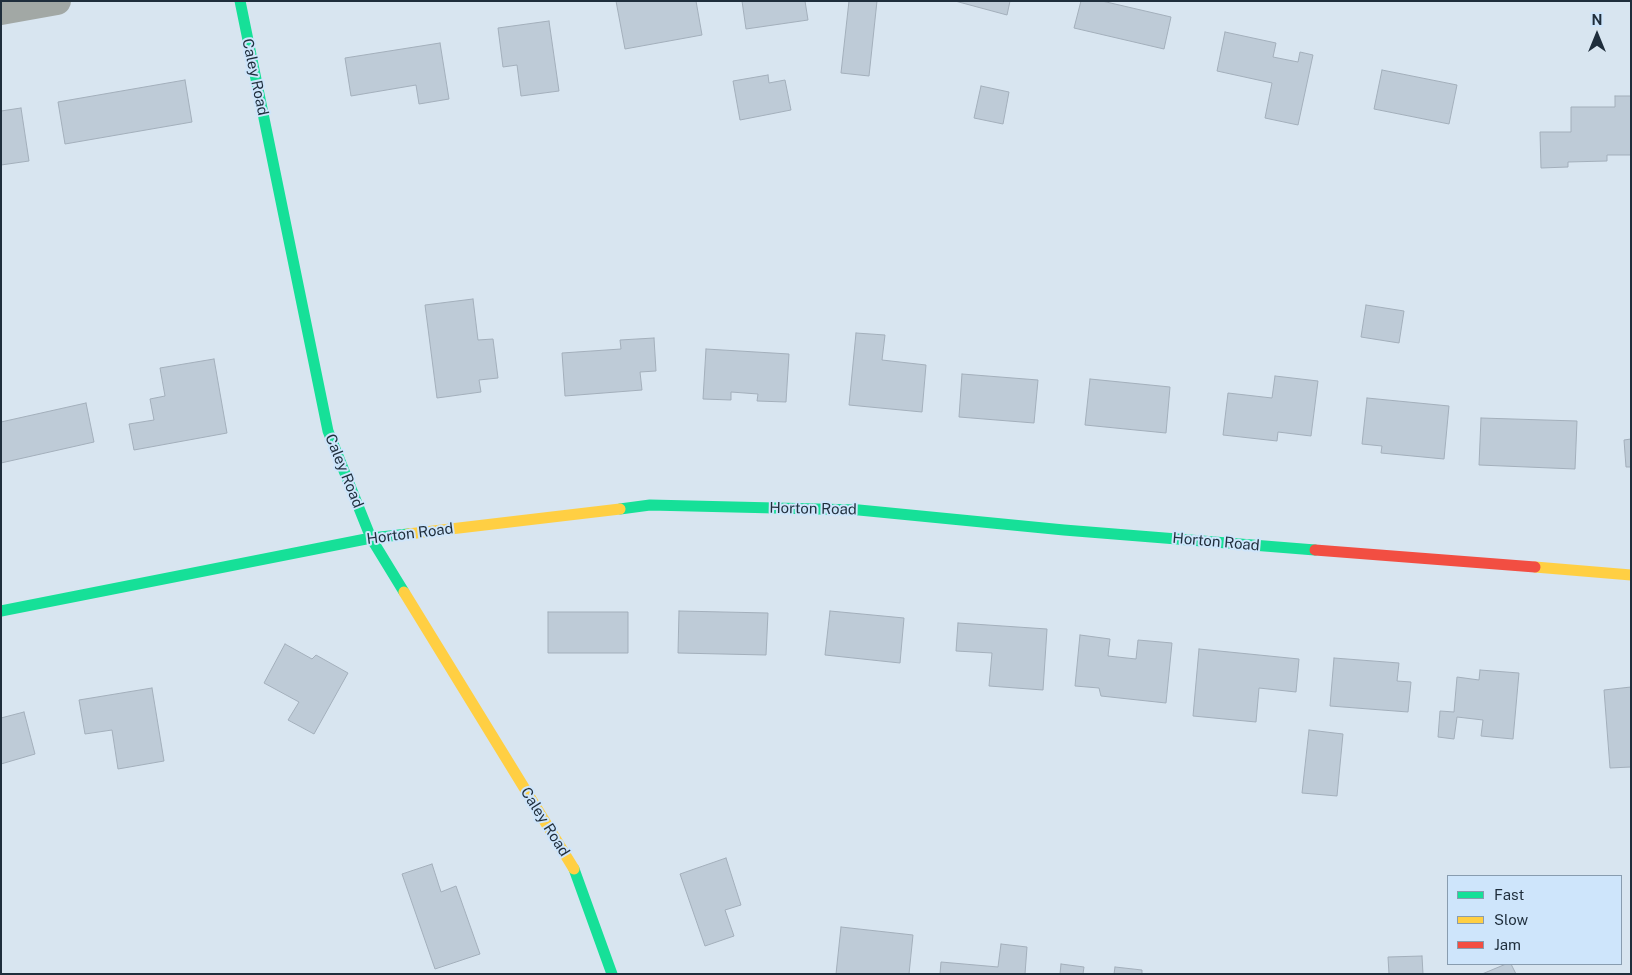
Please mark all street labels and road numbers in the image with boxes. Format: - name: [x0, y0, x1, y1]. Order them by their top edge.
- street label: Caley Road: [238, 37, 272, 117]
- street label: Caley Road: [321, 431, 367, 511]
- street label: Horton Road: [769, 499, 857, 519]
- street label: Horton Road: [366, 520, 454, 548]
- street label: Horton Road: [1172, 529, 1260, 555]
- street label: Caley Road: [517, 784, 573, 860]

